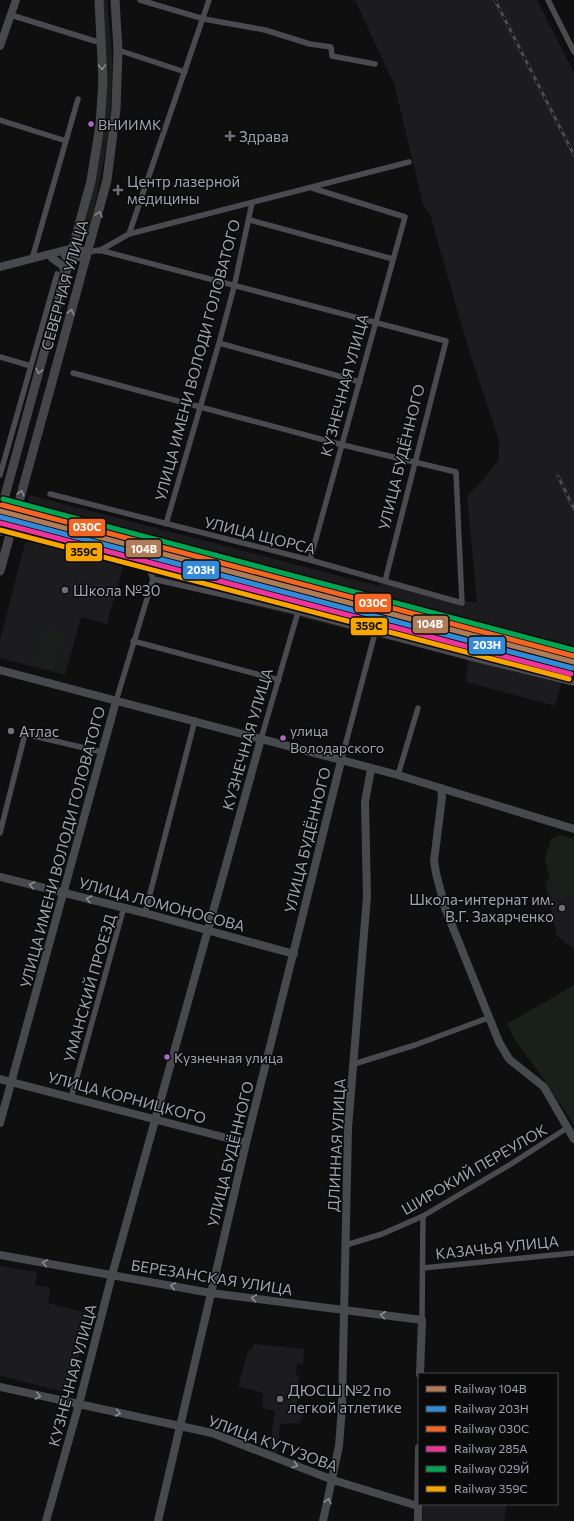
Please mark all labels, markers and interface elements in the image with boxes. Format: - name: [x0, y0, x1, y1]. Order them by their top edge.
- one-way arrow: [98, 64, 106, 70]
- place label: ВНИИМК: [98, 116, 161, 133]
- marker: ВНИИМК: [86, 119, 96, 129]
- place label: Здрава: [239, 127, 289, 145]
- marker: Здрава: [224, 130, 236, 142]
- place label: Центр лазерной медицины: [127, 172, 240, 207]
- marker: Центр лазерной медицины: [112, 184, 124, 196]
- one-way arrow: [94, 211, 102, 218]
- street label: УЛИЦА ИМЕНИ ВОЛОДИ ГОЛОВАТОГО: [151, 217, 243, 503]
- street label: СЕВЕРНАЯ УЛИЦА: [37, 218, 91, 352]
- one-way arrow: [66, 309, 75, 316]
- street label: КУЗНЕЧНАЯ УЛИЦА: [316, 312, 372, 458]
- one-way arrow: [35, 367, 44, 374]
- street label: УЛИЦА БУДЁННОГО: [374, 382, 428, 532]
- one-way arrow: [17, 490, 25, 496]
- street label: УЛИЦА ЩОРСА: [202, 512, 318, 558]
- line badge: 030C: [68, 518, 106, 537]
- text: 030C: [73, 520, 102, 533]
- line badge: 104В: [125, 539, 162, 558]
- line badge: 359С: [65, 542, 103, 562]
- text: 104В: [131, 542, 157, 555]
- text: 359С: [70, 545, 98, 558]
- line badge: 203Н: [182, 560, 220, 580]
- text: 203Н: [187, 563, 215, 576]
- place label: Школа №30: [73, 581, 160, 599]
- marker: Школа №30: [60, 585, 70, 595]
- line badge: 030C: [354, 593, 392, 613]
- text: 030C: [359, 596, 388, 609]
- line badge: 104В: [412, 615, 449, 634]
- line badge: 359С: [350, 617, 388, 636]
- text: 104В: [417, 617, 443, 630]
- text: 359С: [355, 619, 383, 632]
- line badge: 203Н: [468, 636, 506, 655]
- text: 203Н: [473, 638, 501, 651]
- street label: КУЗНЕЧНАЯ УЛИЦА: [218, 666, 276, 812]
- street label: УЛИЦА ИМЕНИ ВОЛОДИ ГОЛОВАТОГО: [16, 704, 108, 990]
- place label: Атлас: [19, 722, 59, 740]
- place label: улица Володарского: [290, 722, 384, 756]
- marker: Атлас: [6, 726, 16, 736]
- marker: улица Володарского: [278, 733, 288, 743]
- street label: УЛИЦА БУДЁННОГО: [280, 765, 334, 915]
- street label: УЛИЦА ЛОМОНОСОВА: [77, 873, 247, 935]
- one-way arrow: [29, 881, 35, 889]
- place label: Школа-интернат им. В.Г. Захарченко: [409, 890, 554, 925]
- one-way arrow: [86, 895, 92, 903]
- marker: Школа-интернат им. В.Г. Захарченко: [557, 903, 567, 913]
- street label: УМАНСКИЙ ПРОЕЗД: [59, 912, 119, 1064]
- place label: Кузнечная улица: [174, 1049, 283, 1066]
- marker: Кузнечная улица: [162, 1052, 172, 1062]
- street label: УЛИЦА КОРНИЦКОГО: [46, 1067, 208, 1127]
- street label: ДЛИННАЯ УЛИЦА: [324, 1078, 348, 1212]
- street label: УЛИЦА БУДЁННОГО: [203, 1079, 257, 1229]
- street label: ШИРОКИЙ ПЕРЕУЛОК: [398, 1120, 550, 1218]
- street label: КАЗАЧЬЯ УЛИЦА: [434, 1232, 560, 1262]
- street label: БЕРЕЗАНСКАЯ УЛИЦА: [130, 1255, 294, 1299]
- one-way arrow: [41, 1259, 48, 1268]
- one-way arrow: [169, 1282, 176, 1290]
- one-way arrow: [251, 1294, 257, 1303]
- street label: КУЗНЕЧНАЯ УЛИЦА: [44, 1302, 100, 1448]
- one-way arrow: [380, 1311, 386, 1320]
- legend: [418, 1373, 558, 1505]
- place label: ДЮСШ №2 по легкой атлетике: [288, 1381, 402, 1416]
- text: Railway 104В: [454, 1381, 527, 1395]
- one-way arrow: [35, 1391, 41, 1399]
- marker: ДЮСШ №2 по легкой атлетике: [275, 1394, 285, 1404]
- text: Railway 203Н: [454, 1401, 529, 1415]
- one-way arrow: [114, 1408, 121, 1416]
- street label: УЛИЦА КУТУЗОВА: [206, 1411, 340, 1475]
- text: Railway 030C: [454, 1421, 529, 1435]
- text: Railway 285А: [454, 1441, 528, 1455]
- one-way arrow: [292, 1461, 299, 1469]
- text: Railway 029Й: [454, 1461, 529, 1475]
- text: Railway 359С: [454, 1481, 528, 1495]
- one-way arrow: [323, 1497, 331, 1504]

